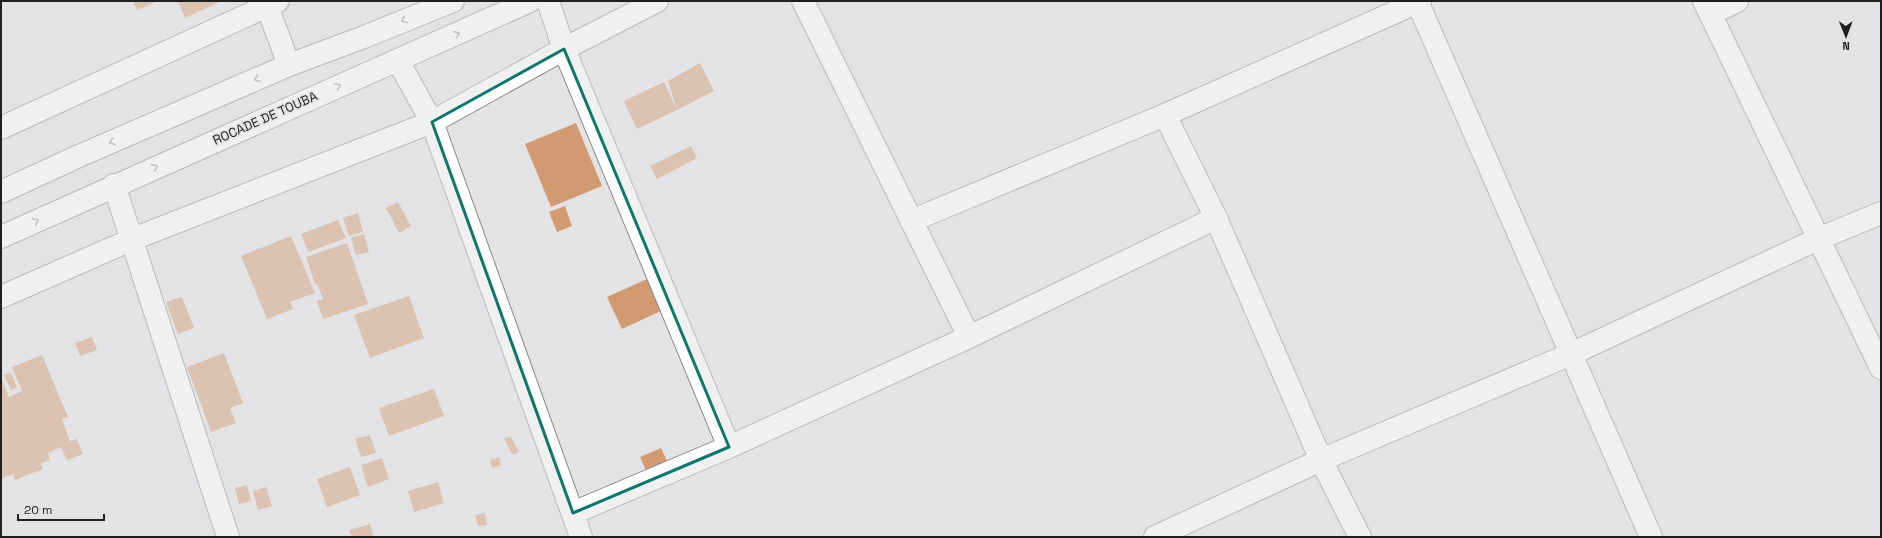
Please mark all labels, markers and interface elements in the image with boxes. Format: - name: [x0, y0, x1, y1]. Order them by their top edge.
- one-way arrow: [400, 16, 407, 24]
- north arrow: [1826, 16, 1866, 56]
- one-way arrow: [453, 31, 460, 39]
- text: N: [1842, 39, 1850, 53]
- one-way arrow: [254, 74, 261, 82]
- one-way arrow: [334, 83, 341, 91]
- street label: ROCADE DE TOUBA: [210, 87, 320, 149]
- one-way arrow: [109, 137, 116, 145]
- one-way arrow: [151, 164, 158, 172]
- one-way arrow: [32, 218, 40, 226]
- scale bar: [18, 496, 104, 522]
- text: 20 m: [24, 502, 52, 518]

